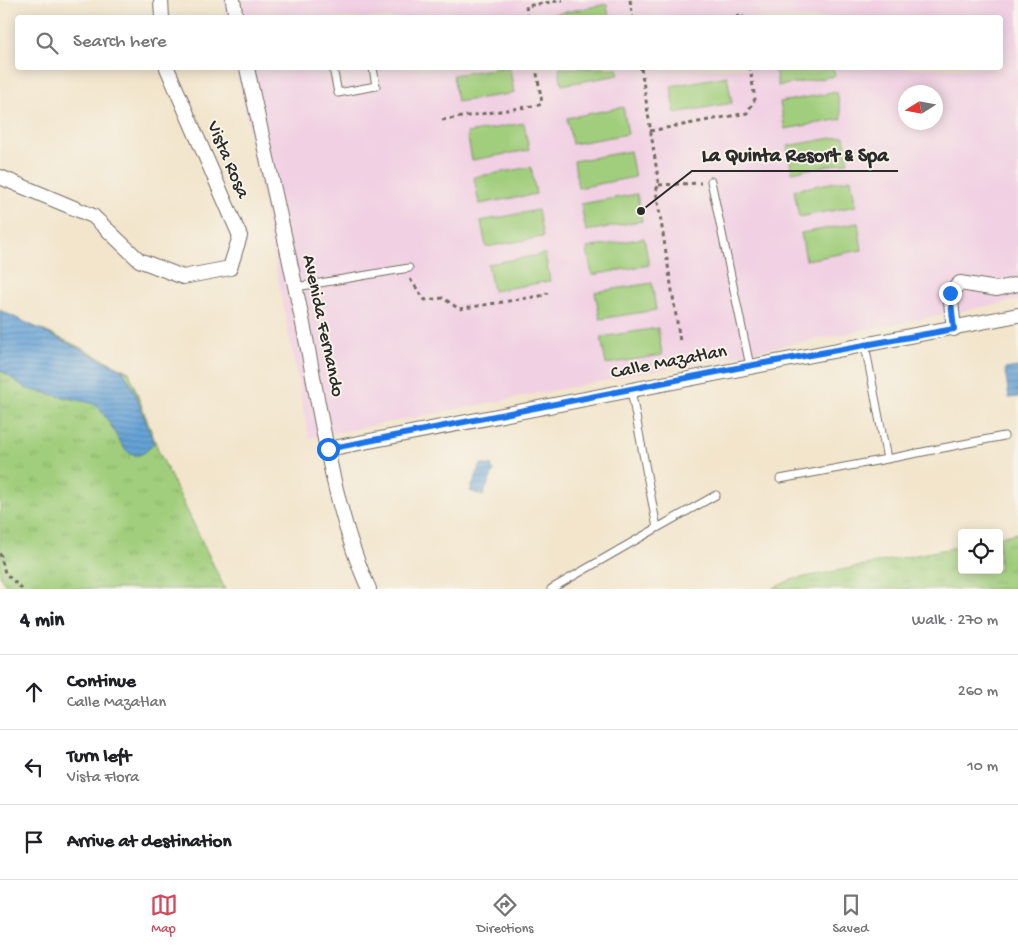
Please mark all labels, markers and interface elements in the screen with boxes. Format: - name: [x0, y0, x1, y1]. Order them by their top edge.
- search box: [15, 15, 1003, 70]
- icon: search: [33, 29, 61, 57]
- text: Search here: [73, 31, 167, 54]
- north arrow: [898, 85, 943, 130]
- street label: Vista Rosa: [200, 117, 254, 203]
- callout: La Quinta Resort & Spa: [692, 136, 898, 171]
- text: La Quinta Resort & Spa: [702, 146, 889, 169]
- street label: Avenida Fernando: [296, 253, 348, 399]
- route end: [939, 282, 962, 305]
- street label: Calle Mazatlan: [609, 340, 729, 386]
- route start: [317, 438, 340, 461]
- map controls: [958, 529, 1003, 574]
- button: locate: [958, 529, 1003, 574]
- text: 4 min: [20, 609, 64, 634]
- text: Walk · 270 m: [912, 612, 998, 631]
- text: Continue: [67, 671, 136, 694]
- icon: ahead: [20, 678, 48, 706]
- text: 260 m: [958, 683, 998, 702]
- text: Calle Mazatlan: [67, 694, 166, 713]
- text: Turn left: [67, 746, 131, 769]
- icon: left: [20, 753, 48, 781]
- text: 10 m: [967, 758, 998, 777]
- text: Vista Flora: [67, 769, 139, 788]
- icon: arrive: [20, 828, 48, 856]
- text: Arrive at destination: [67, 831, 231, 854]
- tab: Map: [150, 891, 178, 938]
- tab: Directions: [477, 891, 534, 938]
- tab: Saved: [833, 891, 868, 938]

